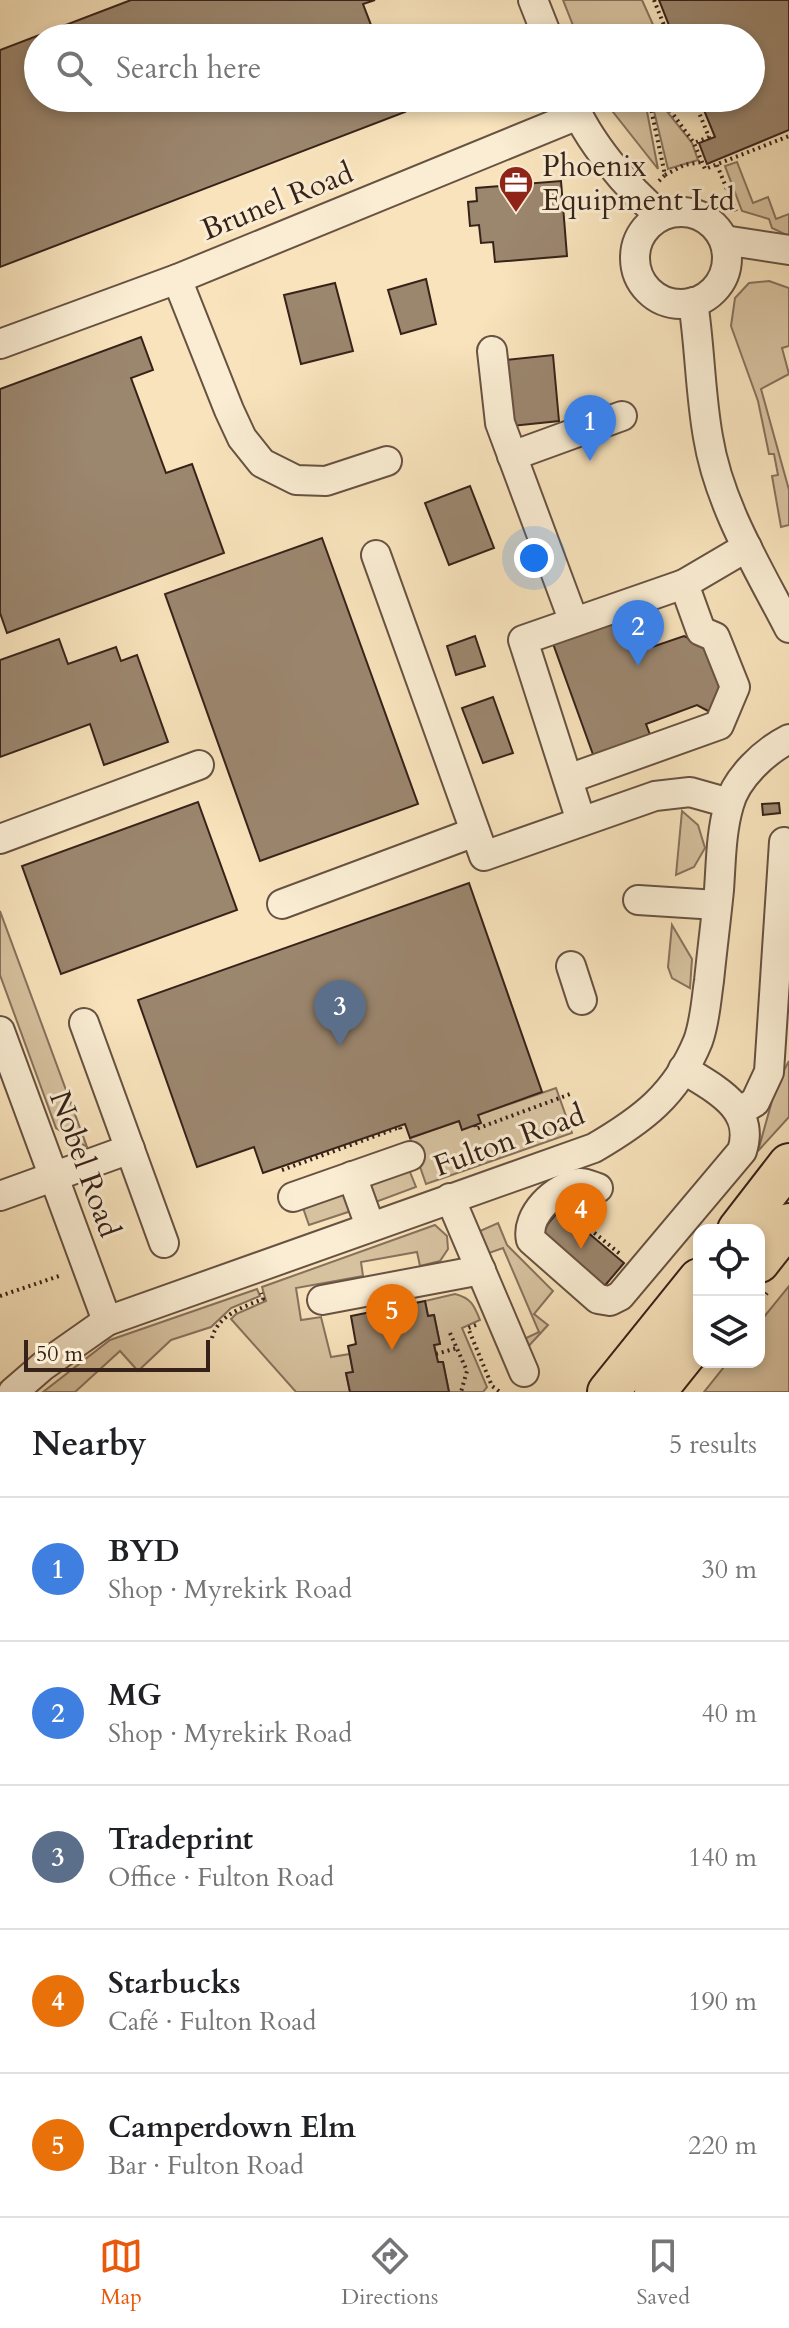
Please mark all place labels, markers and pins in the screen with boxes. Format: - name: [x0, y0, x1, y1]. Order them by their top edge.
- place label: Phoenix Equipment Ltd: [542, 146, 735, 221]
- office icon: Phoenix Equipment Ltd: [497, 164, 535, 214]
- pin: 1: [564, 395, 616, 461]
- pin: 2: [612, 600, 664, 666]
- pin: 3: [314, 980, 366, 1046]
- pin: 4: [555, 1183, 607, 1249]
- pin: 5: [366, 1284, 418, 1350]

